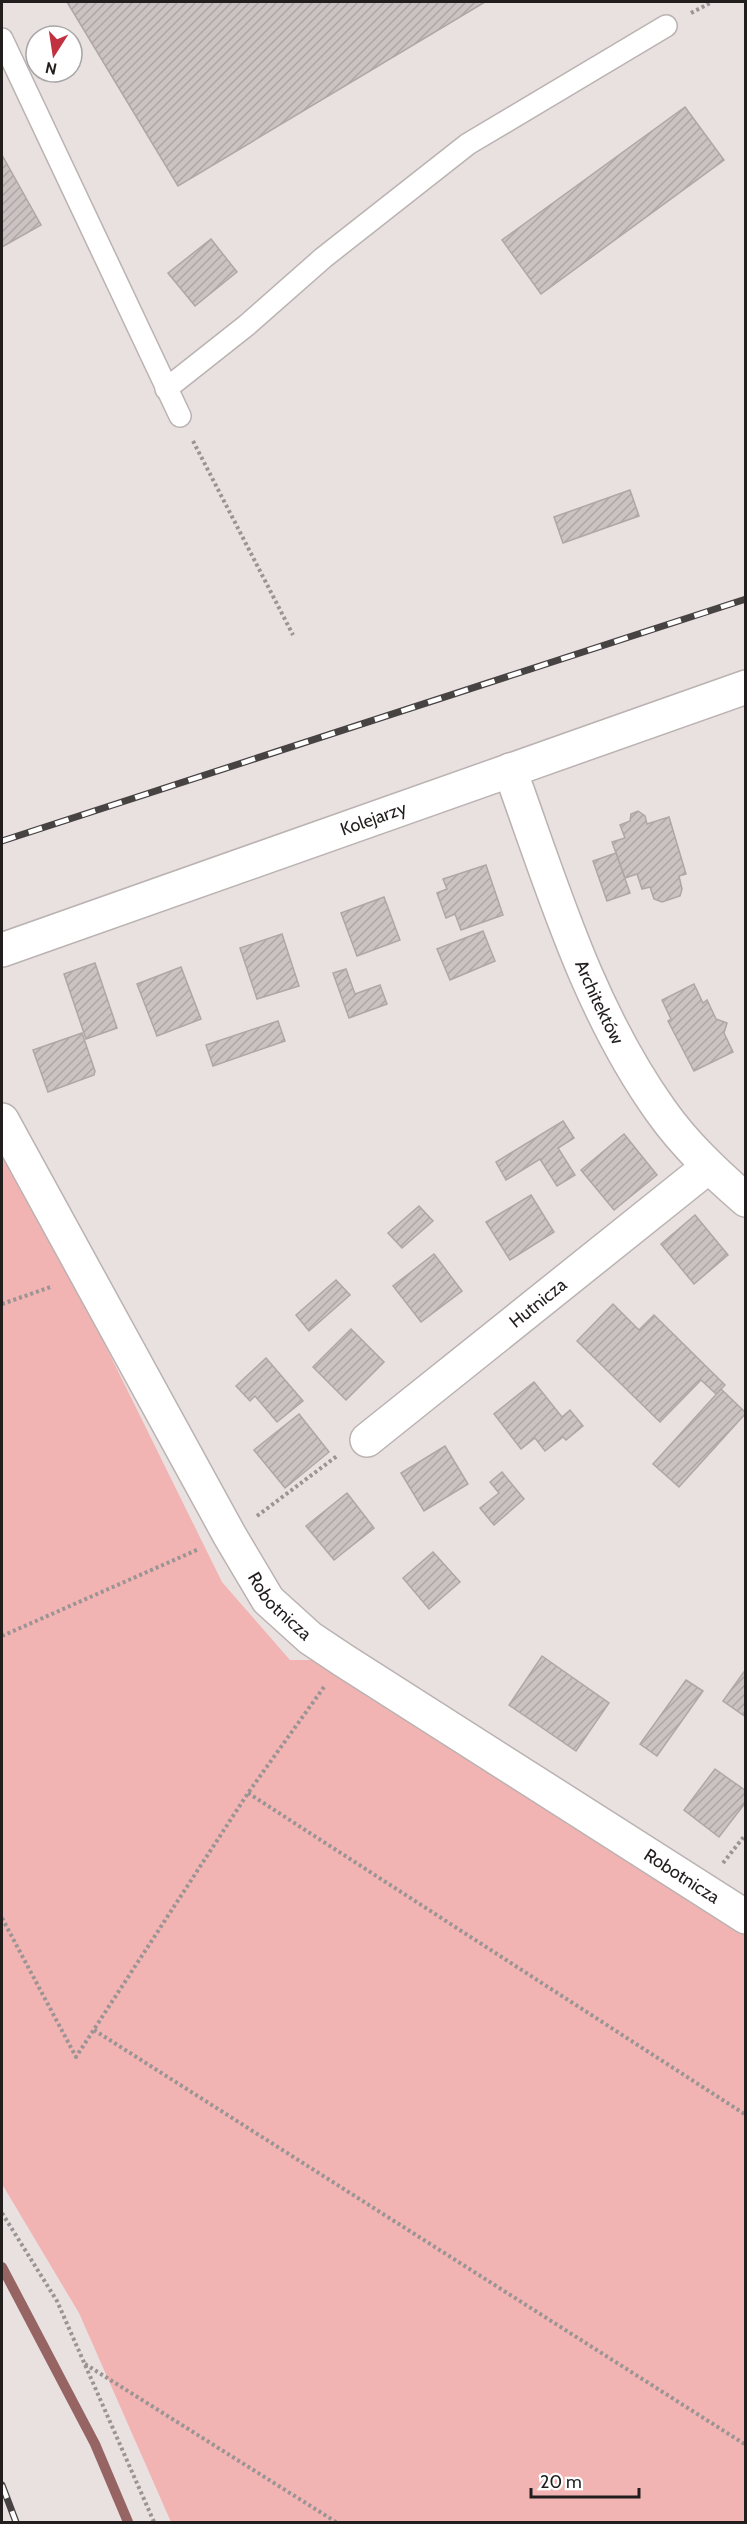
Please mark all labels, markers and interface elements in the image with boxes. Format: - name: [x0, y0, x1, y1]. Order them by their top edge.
- north arrow: [24, 24, 84, 84]
- text: N: [43, 58, 58, 79]
- street label: Kolejarzy: [337, 797, 409, 840]
- street label: Architektów: [570, 957, 629, 1048]
- street label: Hutnicza: [505, 1273, 571, 1333]
- street label: Robotnicza: [243, 1568, 316, 1645]
- street label: Robotnicza: [640, 1844, 724, 1909]
- scale bar: [531, 2461, 639, 2499]
- text: 20 m: [540, 2471, 582, 2493]

